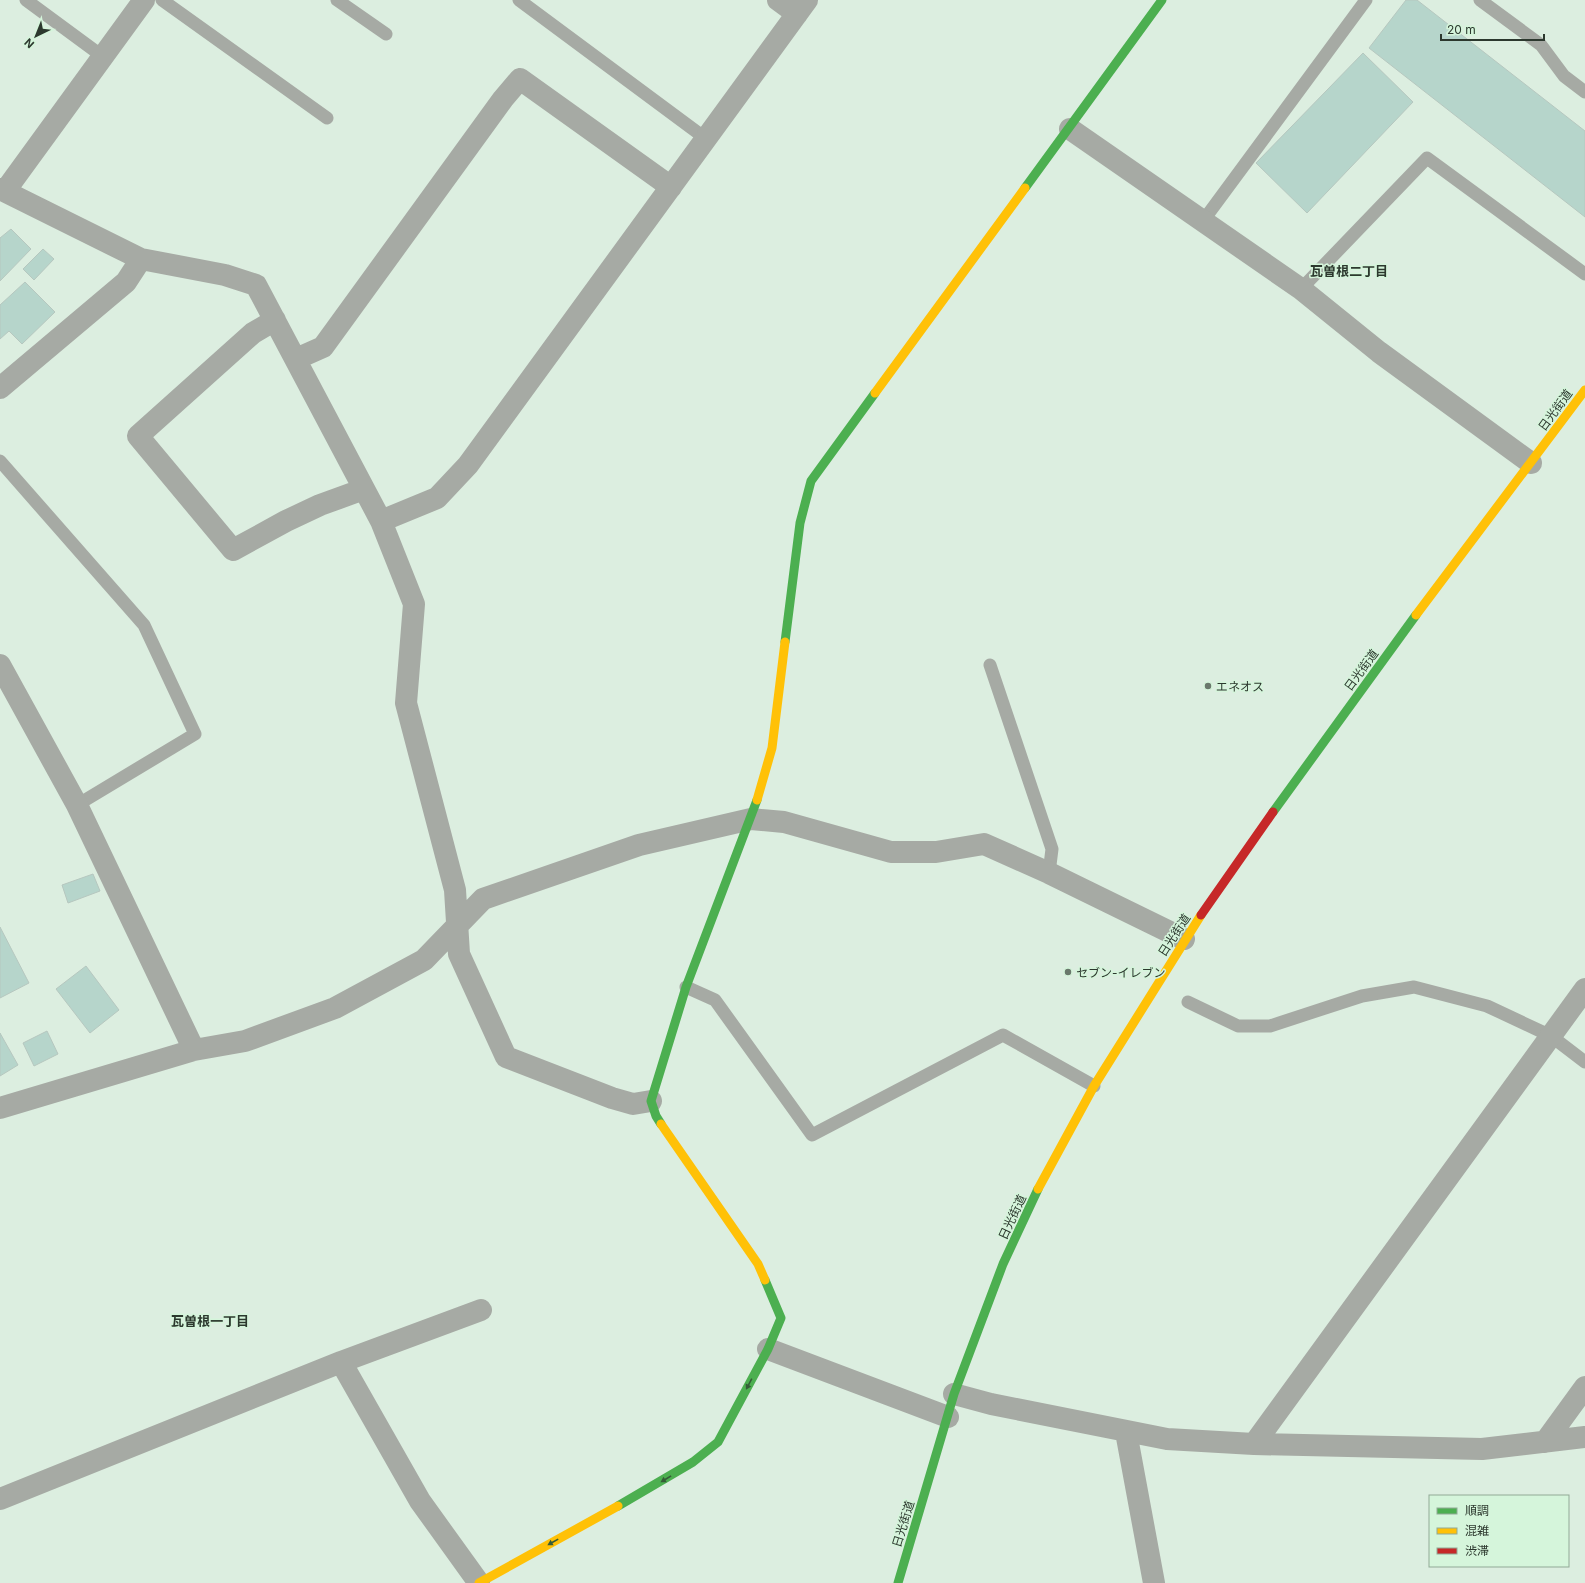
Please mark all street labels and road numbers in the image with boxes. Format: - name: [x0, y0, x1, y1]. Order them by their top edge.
- street label: 日光街道: [1535, 386, 1575, 434]
- street label: 日光街道: [1341, 646, 1381, 694]
- street label: 日光街道: [1155, 911, 1193, 959]
- street label: 日光街道: [995, 1192, 1029, 1242]
- street label: 日光街道: [889, 1499, 917, 1549]

